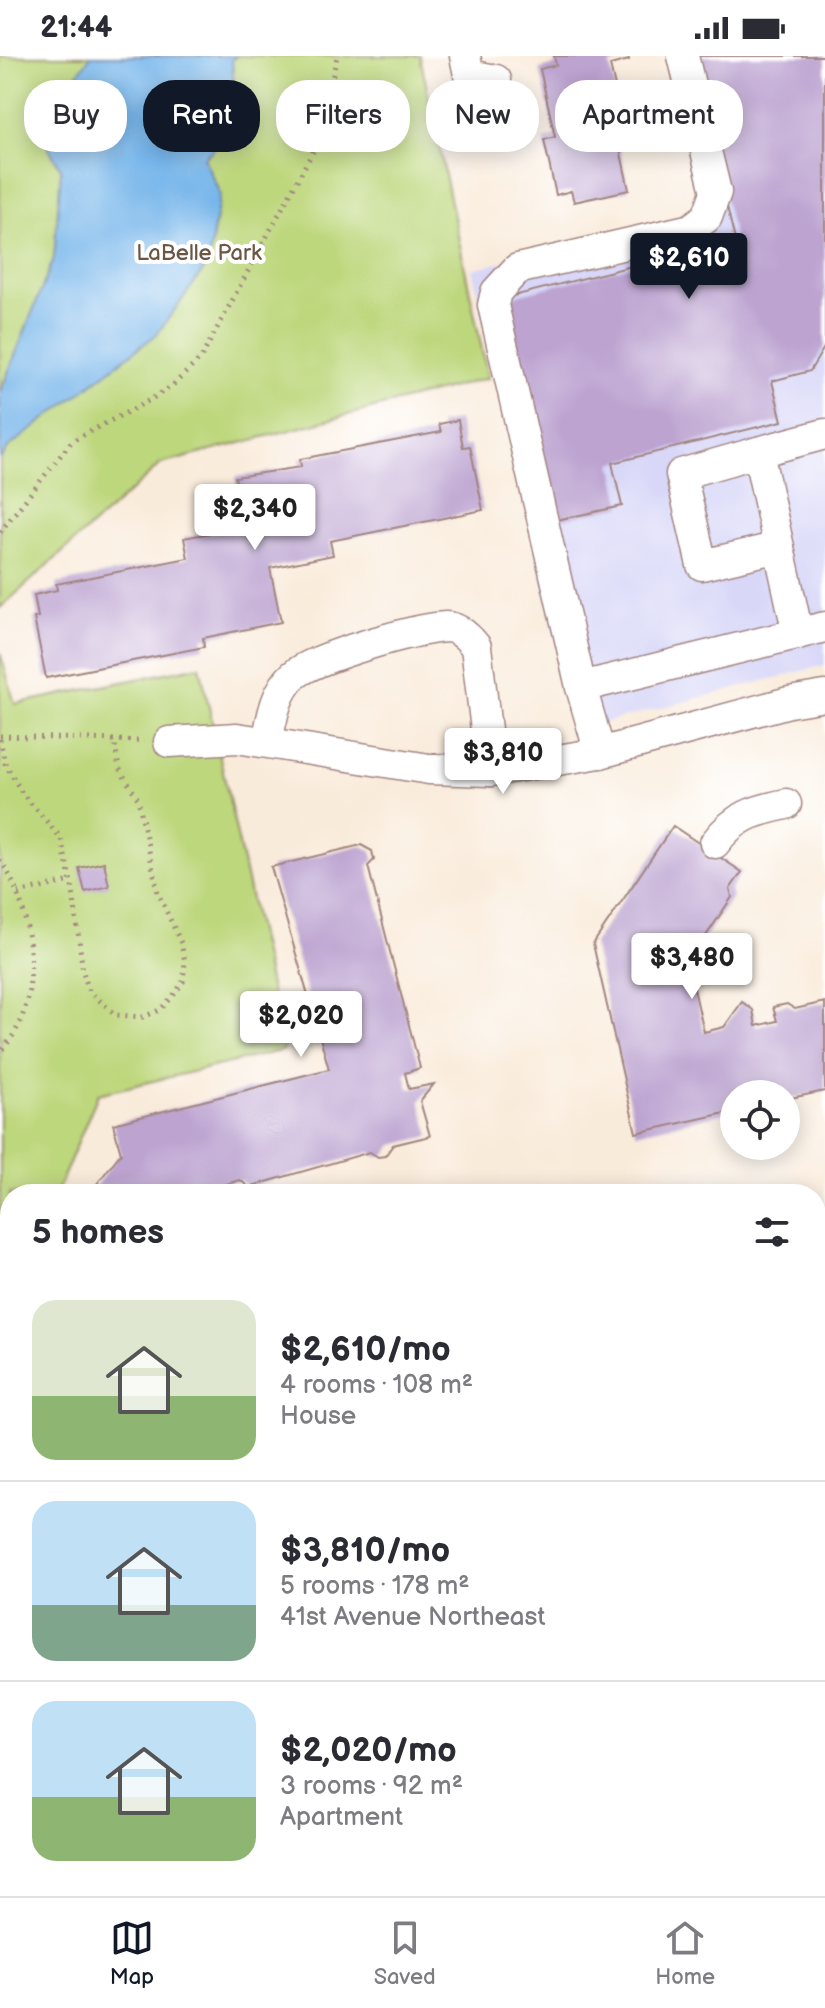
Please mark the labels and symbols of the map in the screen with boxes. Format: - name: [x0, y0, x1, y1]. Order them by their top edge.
- pin: $2,610: [624, 233, 754, 301]
- park label: LaBelle Park: [136, 240, 262, 267]
- pin: $2,340: [190, 484, 320, 552]
- pin: $3,810: [438, 728, 568, 796]
- pin: $3,480: [627, 933, 757, 1001]
- pin: $2,020: [236, 991, 366, 1059]

